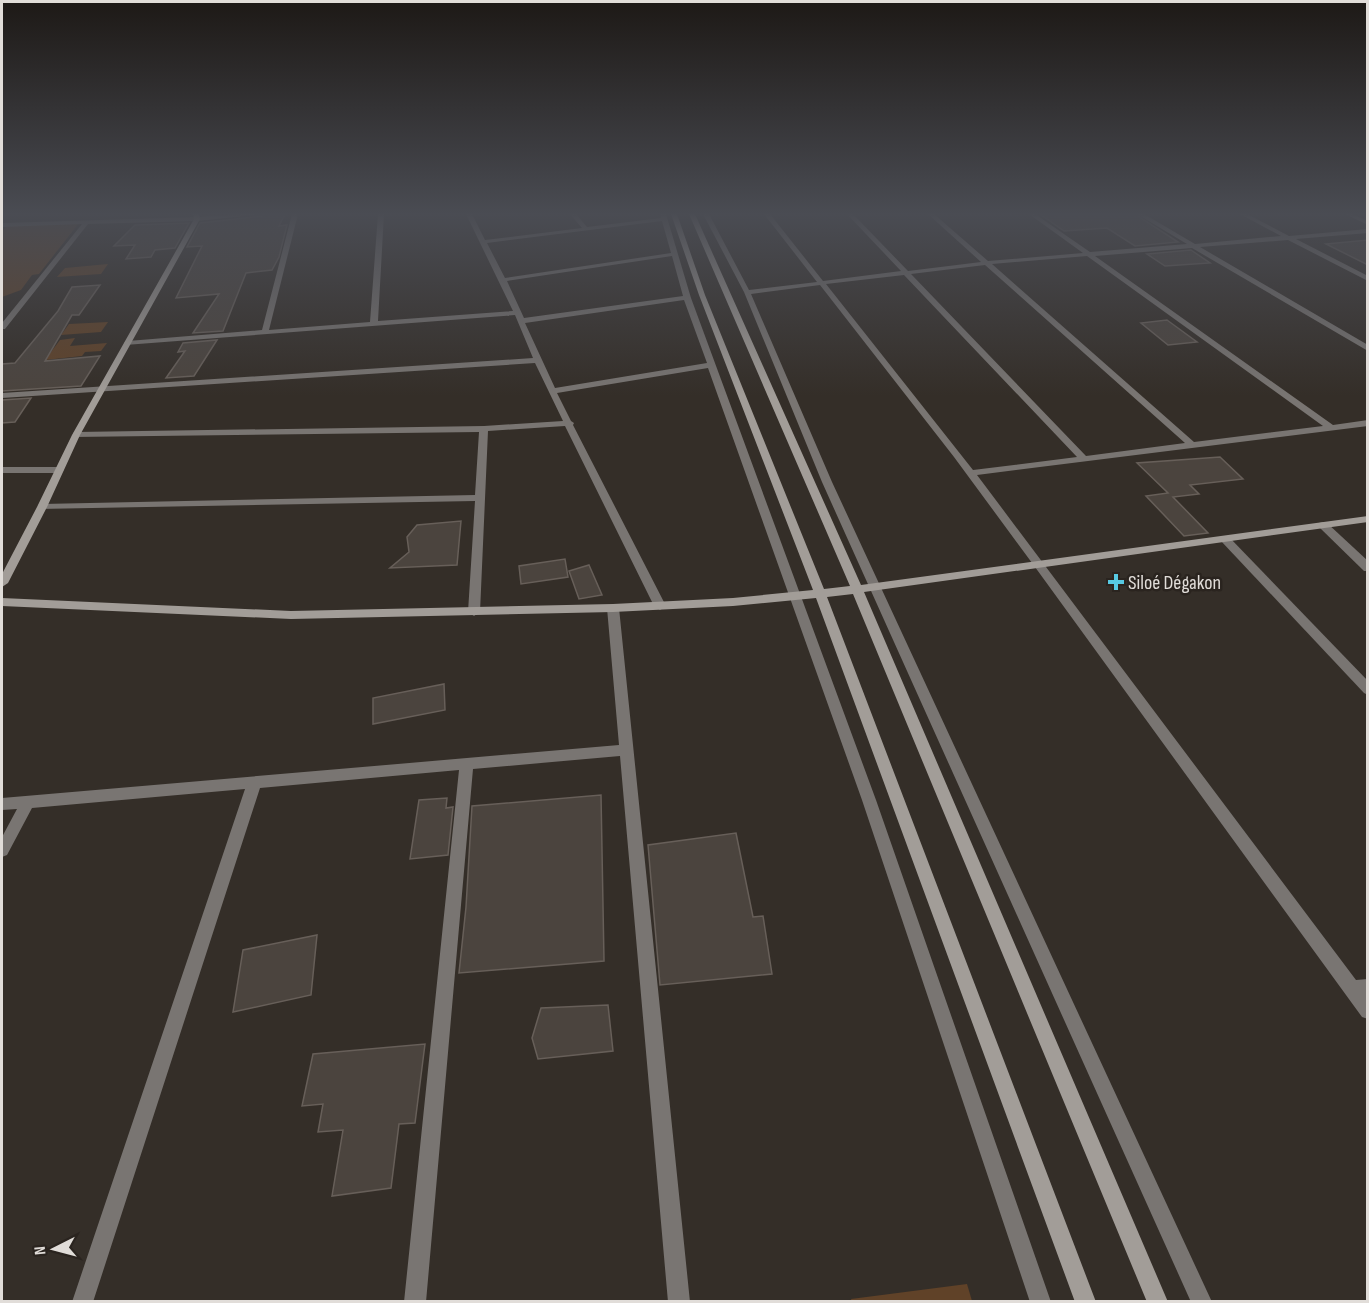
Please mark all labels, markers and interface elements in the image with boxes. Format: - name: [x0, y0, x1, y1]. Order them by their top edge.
- place label: Siloé Dégakon: [1128, 571, 1221, 595]
- marker: Siloé Dégakon: [1109, 575, 1123, 589]
- north arrow: [24, 1219, 84, 1279]
- text: N: [31, 1245, 50, 1256]

